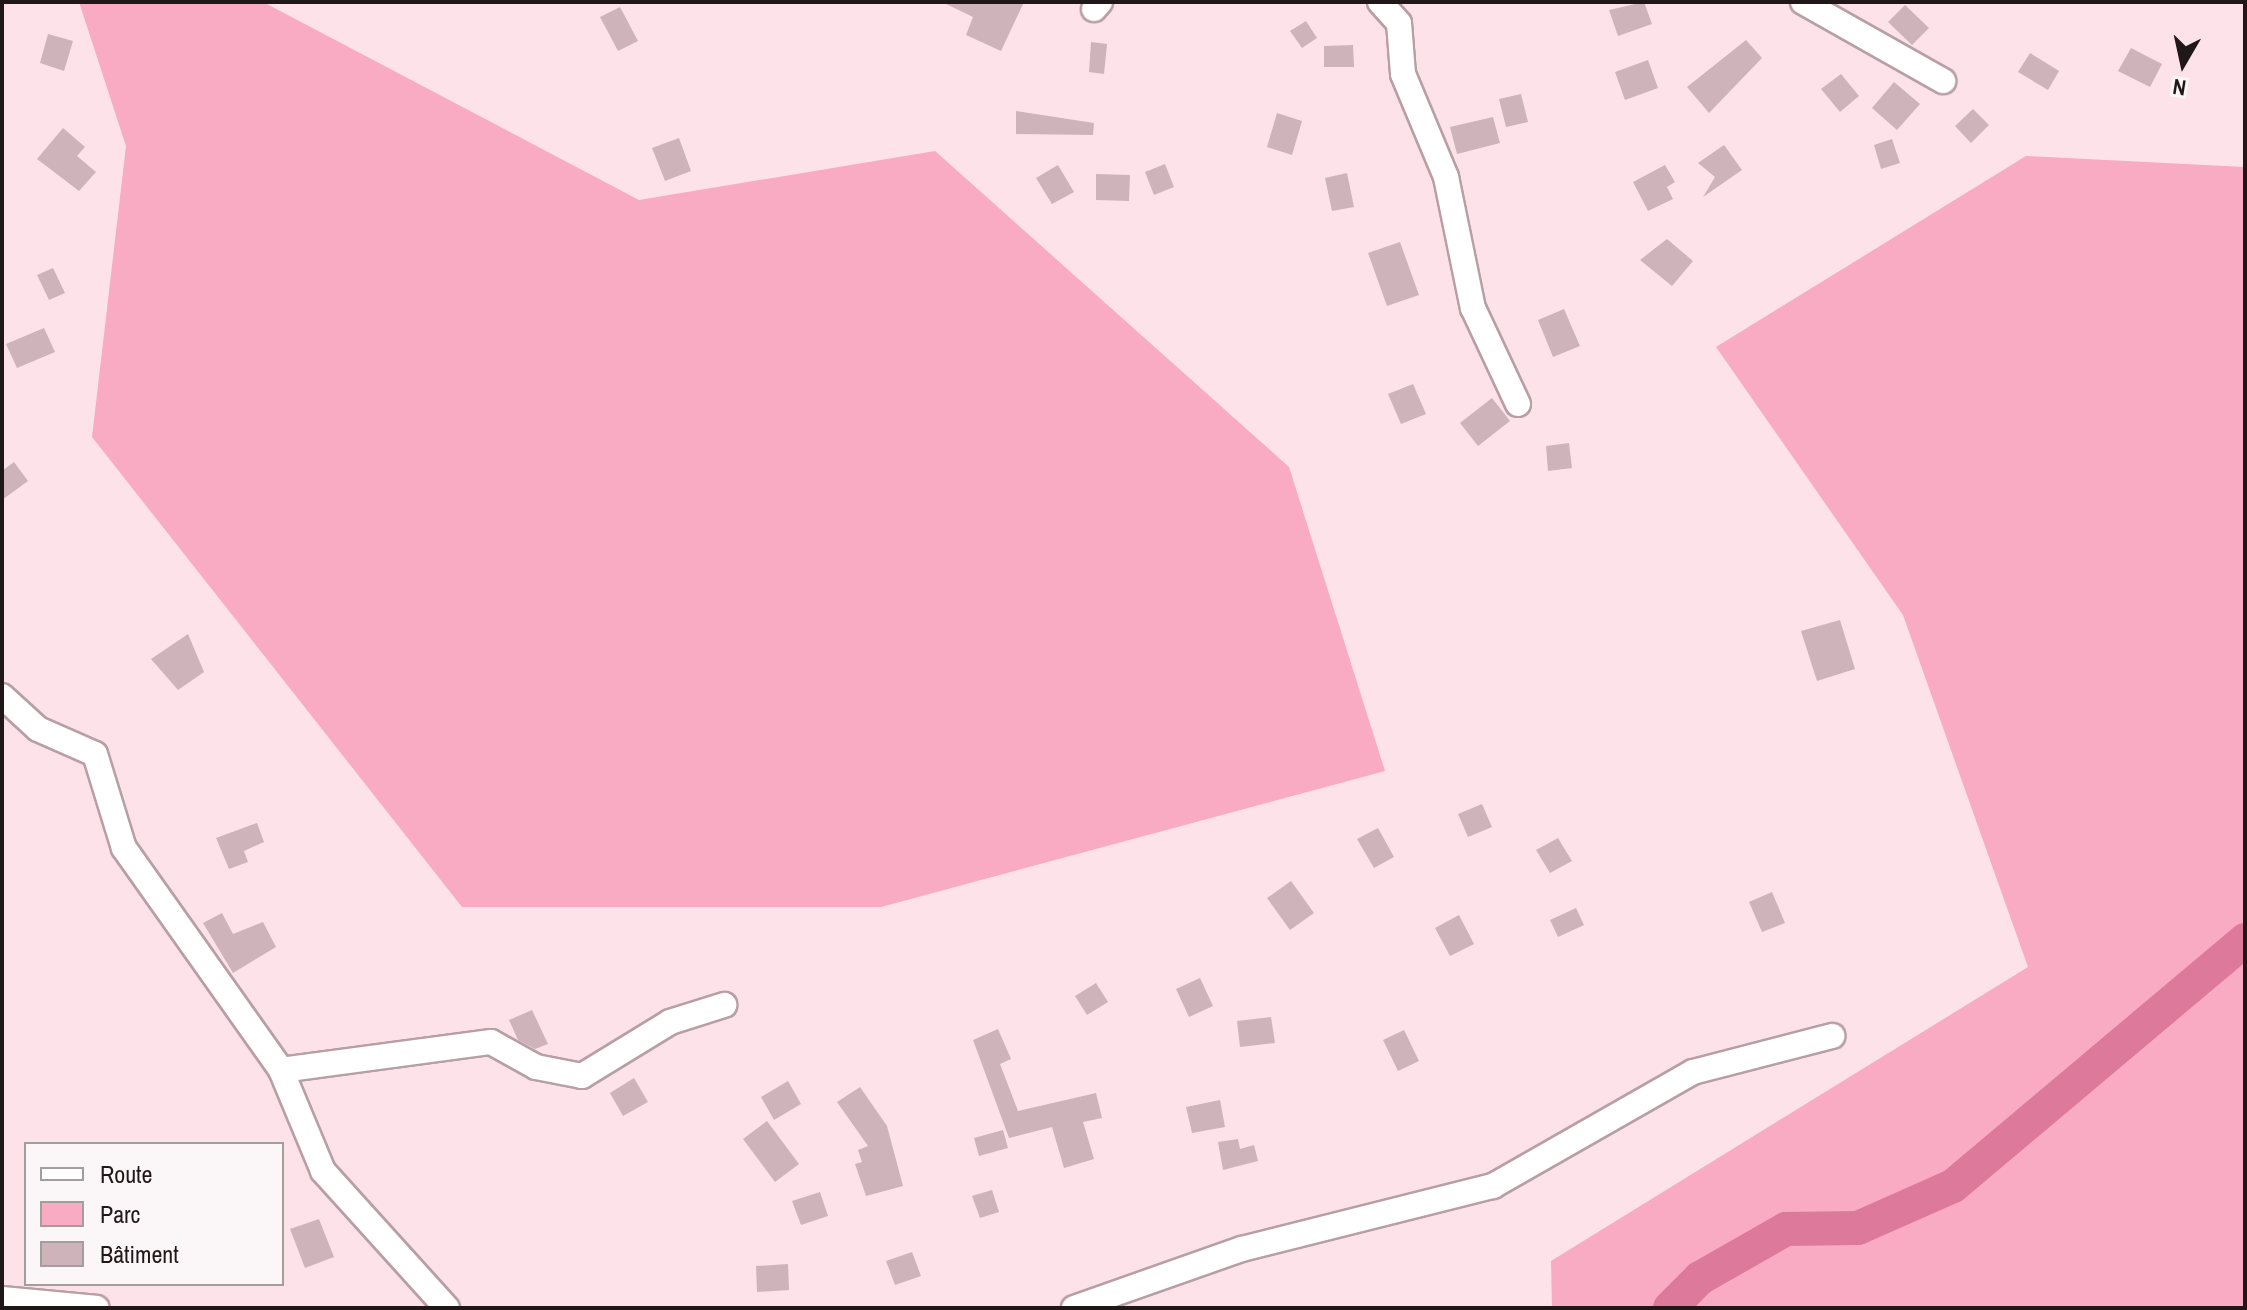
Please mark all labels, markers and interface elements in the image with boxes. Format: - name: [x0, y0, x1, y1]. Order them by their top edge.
- north arrow: [2143, 24, 2223, 104]
- text: N: [2170, 72, 2188, 104]
- legend: [24, 1142, 284, 1286]
- text: Route: [100, 1158, 153, 1190]
- text: Parc: [100, 1198, 140, 1230]
- text: Bâtiment: [100, 1238, 179, 1270]

